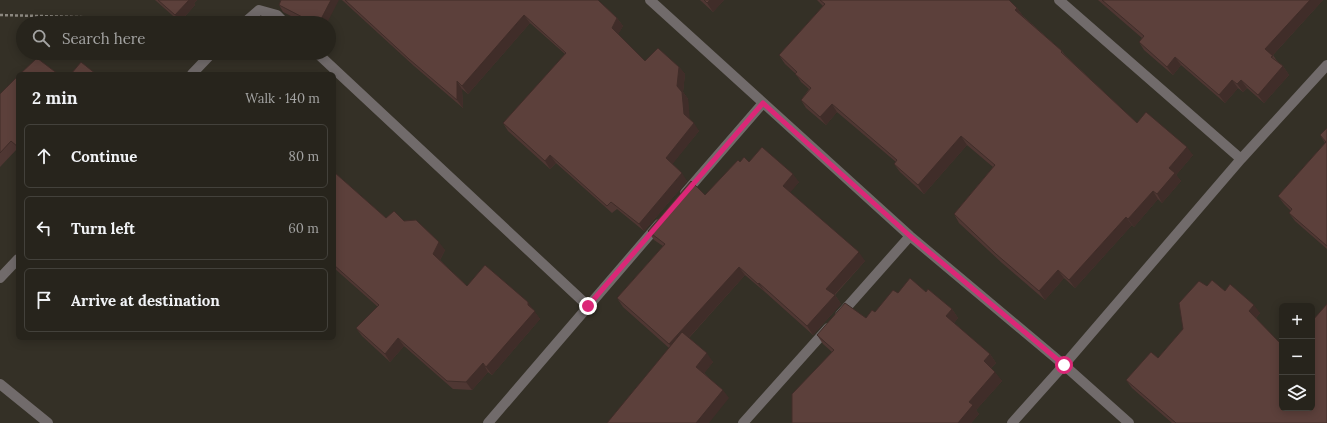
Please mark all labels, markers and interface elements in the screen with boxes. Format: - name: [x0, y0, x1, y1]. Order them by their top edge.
- search box: [16, 16, 336, 60]
- icon: search: [30, 27, 52, 49]
- text: Search here: [62, 29, 145, 48]
- text: 2 min: [32, 87, 78, 109]
- text: Walk · 140 m: [245, 90, 320, 107]
- icon: ahead: [33, 145, 55, 167]
- text: Continue: [71, 147, 137, 166]
- text: 80 m: [289, 148, 319, 165]
- icon: left: [33, 217, 55, 239]
- text: Turn left: [71, 219, 135, 238]
- text: 60 m: [288, 220, 319, 237]
- icon: arrive: [33, 289, 55, 311]
- text: Arrive at destination: [71, 291, 220, 310]
- route end: [579, 297, 597, 315]
- map controls: [1279, 303, 1315, 411]
- button: +: [1279, 303, 1315, 339]
- button: −: [1279, 339, 1315, 375]
- route start: [1055, 356, 1073, 374]
- button: layers: [1279, 375, 1315, 411]

